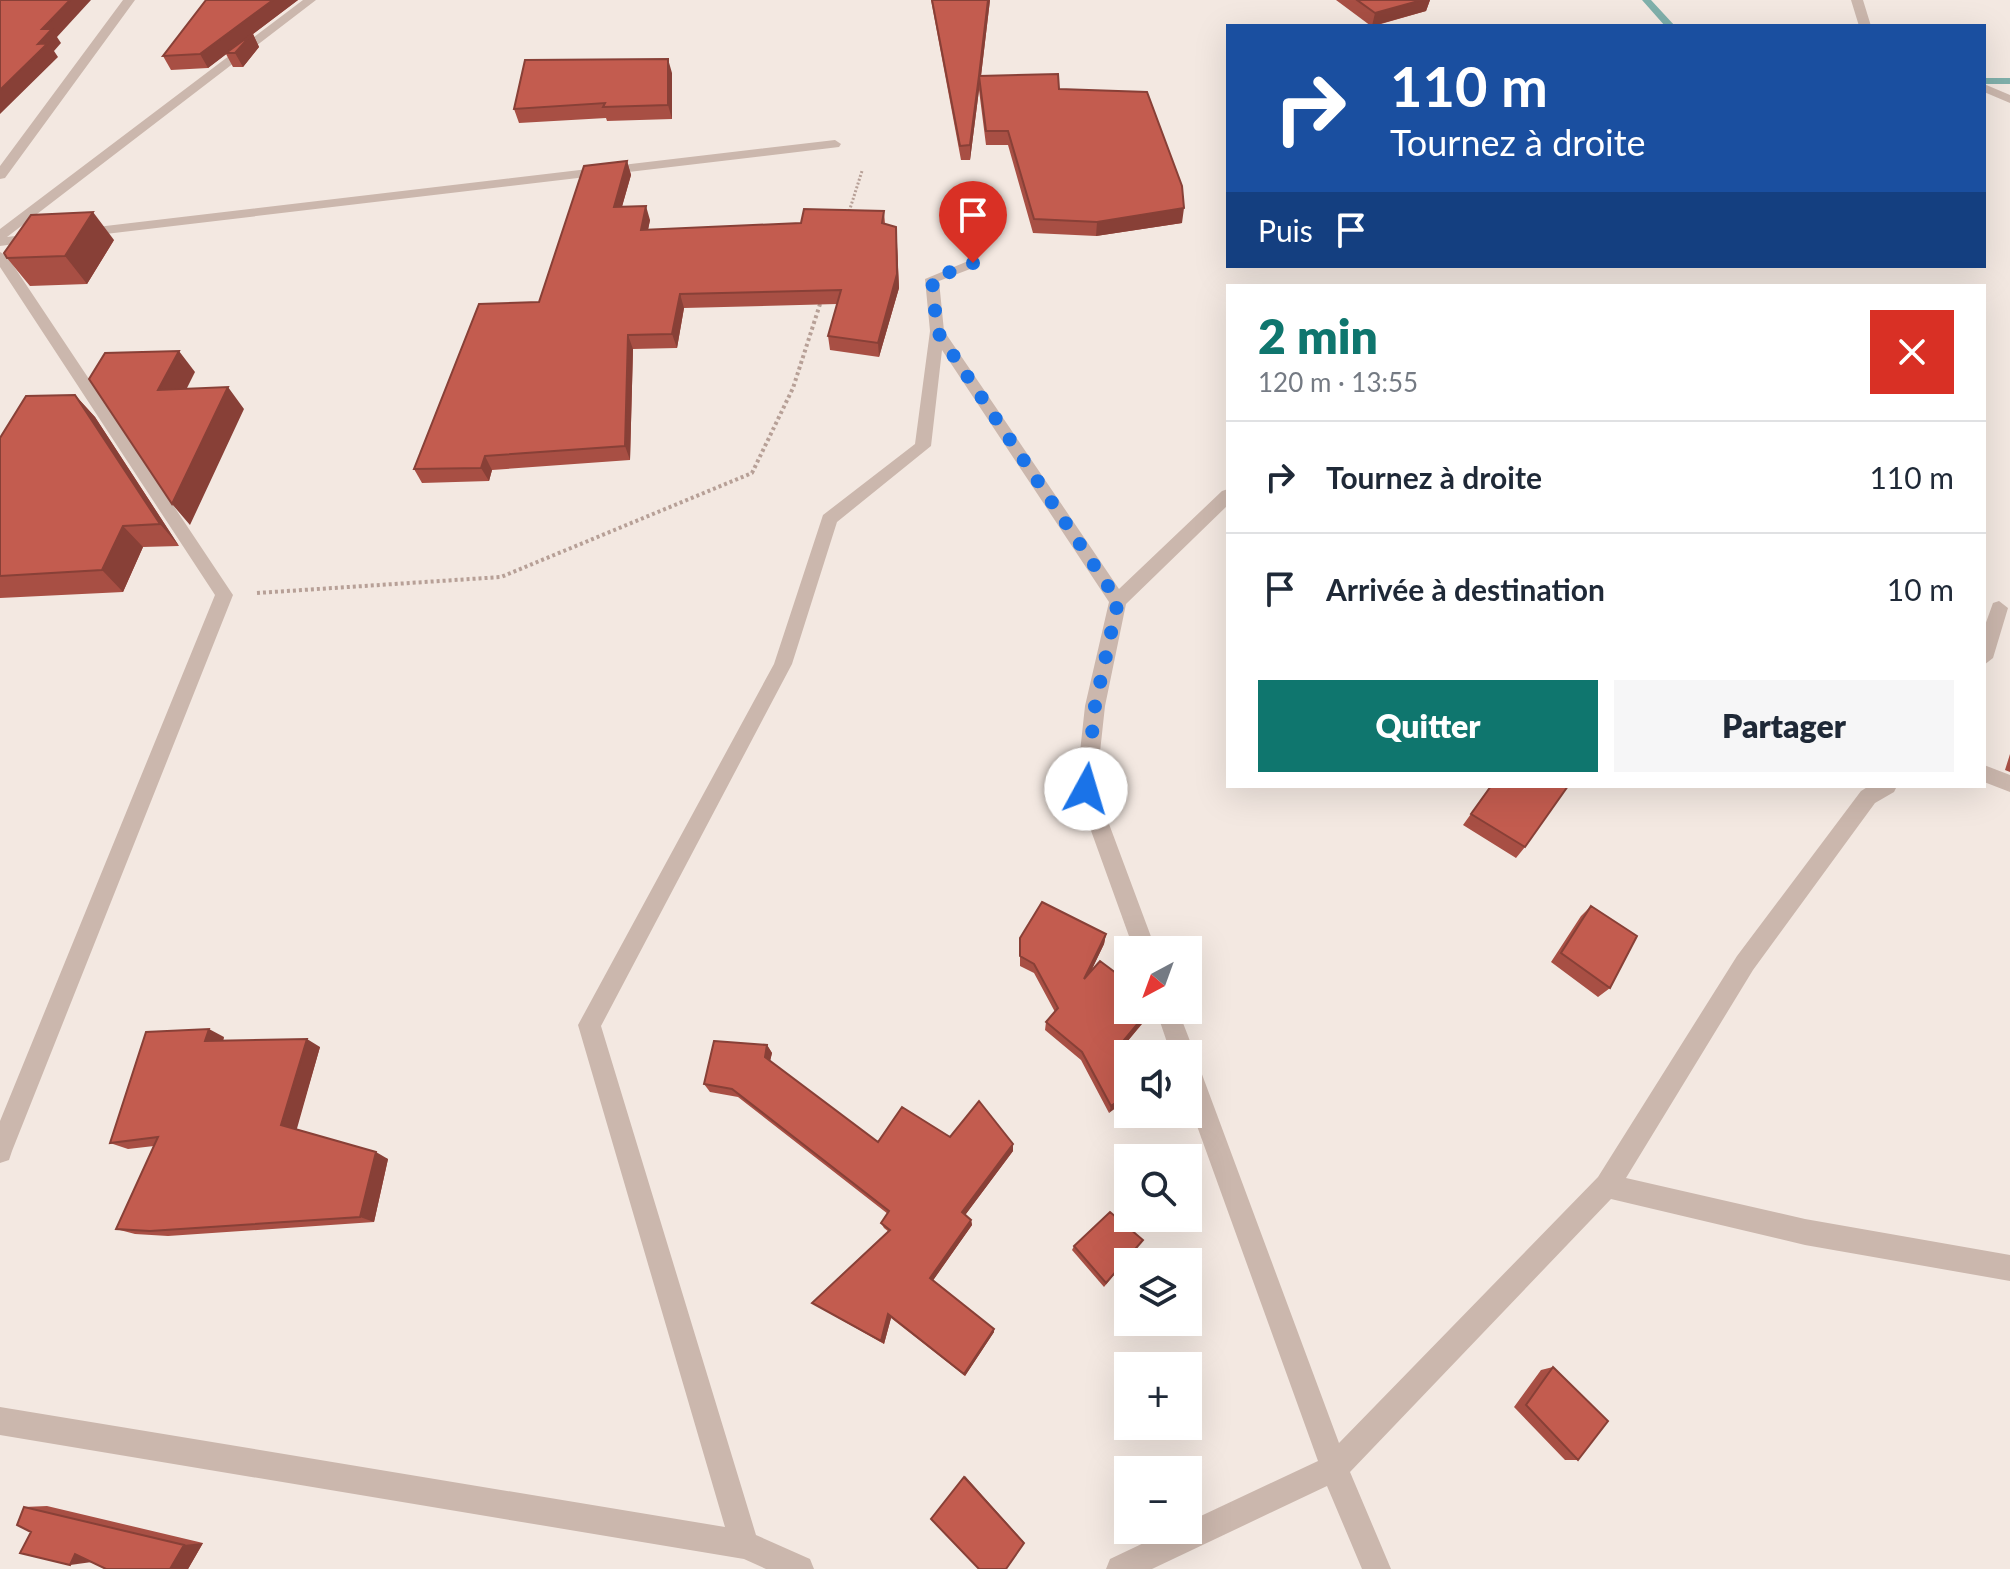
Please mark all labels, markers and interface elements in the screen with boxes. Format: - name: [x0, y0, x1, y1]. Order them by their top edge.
- text: 110 m: [1390, 52, 1548, 119]
- icon: right: [1258, 56, 1362, 160]
- text: Tournez à droite: [1390, 120, 1646, 164]
- pin: [939, 181, 1007, 263]
- icon: arrive: [951, 193, 995, 237]
- icon: arrive: [1329, 208, 1373, 252]
- text: Puis: [1258, 212, 1313, 248]
- text: 2 min: [1258, 307, 1378, 364]
- button: close: [1870, 310, 1954, 394]
- text: 120 m · 13:55: [1258, 366, 1418, 398]
- icon: right: [1258, 455, 1302, 499]
- text: Tournez à droite: [1326, 459, 1542, 495]
- text: 110 m: [1869, 459, 1954, 495]
- icon: arrive: [1258, 567, 1302, 611]
- text: Arrivée à destination: [1326, 571, 1605, 607]
- text: 10 m: [1887, 571, 1954, 607]
- button: Quitter: [1258, 680, 1598, 772]
- button: Partager: [1614, 680, 1954, 772]
- position arrow: [1044, 747, 1128, 831]
- north arrow: [1114, 936, 1202, 1024]
- map controls: [1114, 936, 1202, 1544]
- button: sound: [1114, 1040, 1202, 1128]
- button: search: [1114, 1144, 1202, 1232]
- button: layers: [1114, 1248, 1202, 1336]
- button: +: [1114, 1352, 1202, 1440]
- button: −: [1114, 1456, 1202, 1544]

